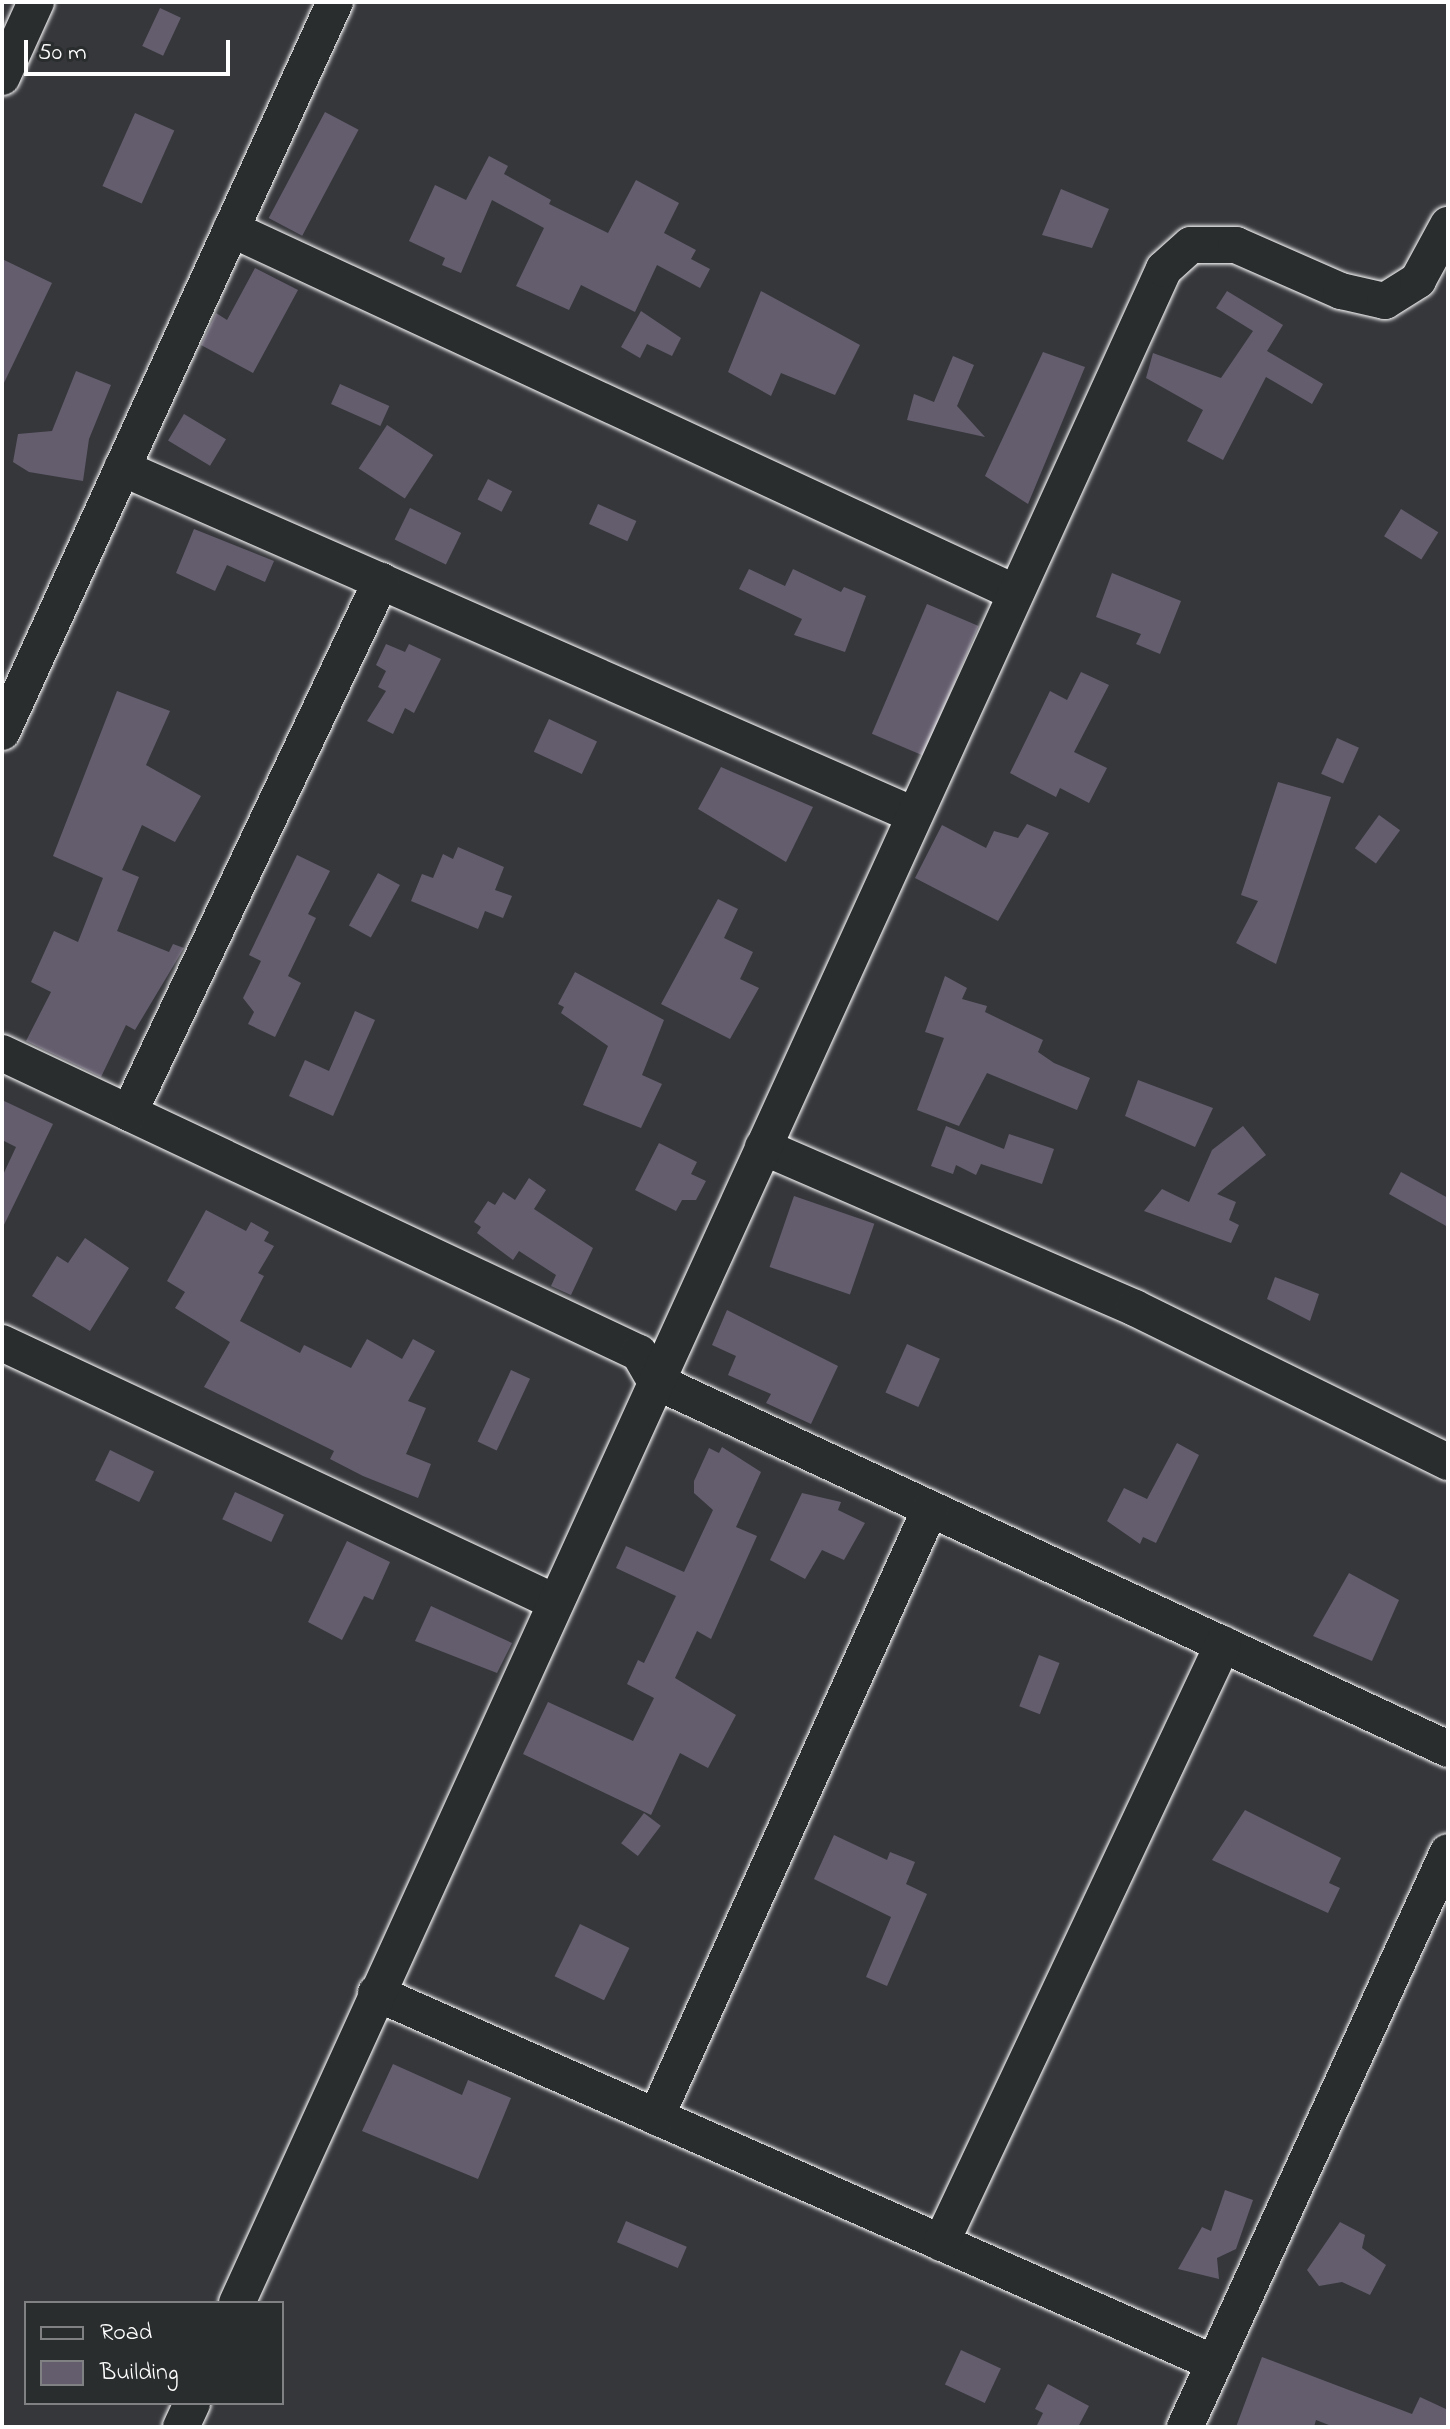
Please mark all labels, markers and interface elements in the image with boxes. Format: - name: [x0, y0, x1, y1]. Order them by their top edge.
- scale bar: [28, 24, 234, 74]
- text: 50 m: [38, 36, 87, 71]
- legend: [24, 2301, 284, 2405]
- text: Road: [100, 2316, 152, 2351]
- text: Building: [100, 2356, 179, 2391]

